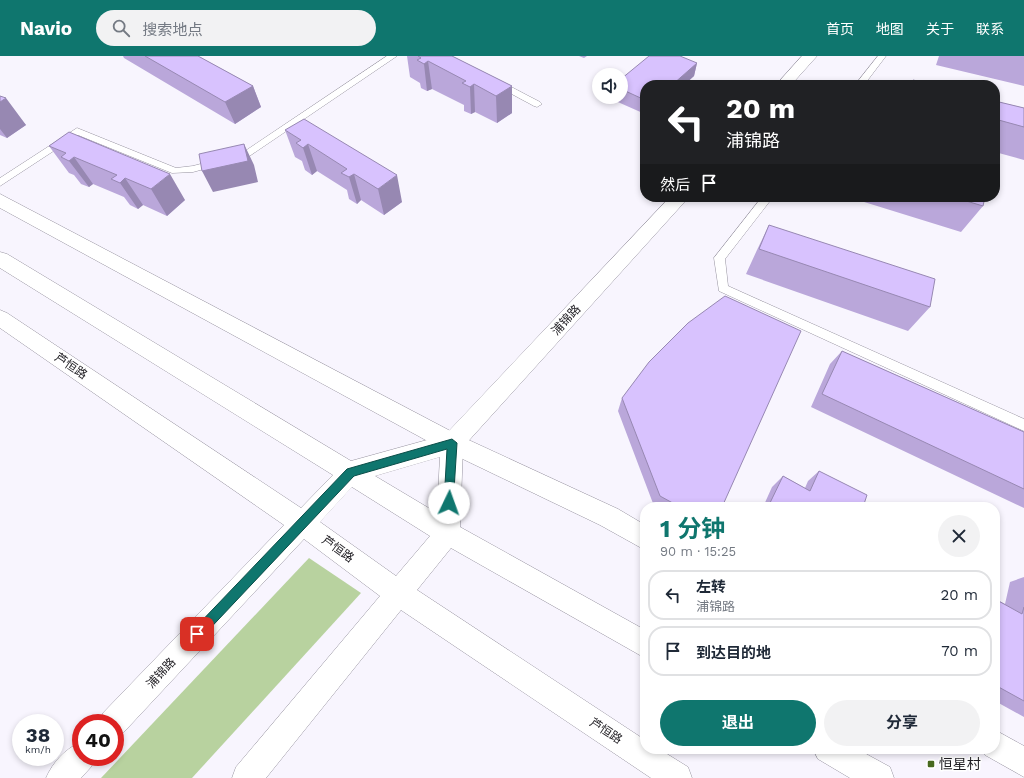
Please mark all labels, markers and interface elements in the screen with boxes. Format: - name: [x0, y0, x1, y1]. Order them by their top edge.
- search box: [96, 10, 376, 46]
- text: Navio: [20, 17, 72, 40]
- icon: search: [110, 17, 132, 39]
- text: 搜索地点: [142, 21, 202, 39]
- text: 首页: [826, 21, 854, 37]
- text: 地图: [876, 21, 904, 37]
- text: 关于: [926, 21, 954, 37]
- text: 联系: [976, 21, 1004, 37]
- map controls: [592, 68, 628, 104]
- button: sound: [592, 68, 628, 104]
- text: 20 m: [726, 92, 795, 125]
- icon: left: [660, 96, 712, 148]
- text: 浦锦路: [726, 130, 780, 151]
- icon: arrive: [698, 172, 720, 194]
- text: 然后: [660, 176, 690, 194]
- street label: 浦锦路: [549, 302, 583, 338]
- street label: 芦恒路: [52, 350, 90, 382]
- position arrow: [428, 482, 470, 524]
- text: 1 分钟: [660, 515, 725, 543]
- button: close: [938, 515, 980, 557]
- street label: 芦恒路: [319, 533, 357, 565]
- text: 90 m · 15:25: [660, 544, 736, 559]
- text: 左转: [696, 578, 726, 596]
- icon: left: [662, 584, 684, 606]
- text: 20 m: [941, 586, 978, 604]
- text: 浦锦路: [696, 599, 735, 614]
- pin: [180, 617, 214, 651]
- icon: arrive: [186, 623, 208, 645]
- icon: arrive: [662, 640, 684, 662]
- text: 70 m: [941, 642, 978, 660]
- text: 到达目的地: [696, 644, 771, 662]
- street label: 浦锦路: [144, 655, 178, 691]
- button: 退出: [660, 700, 816, 746]
- button: 分享: [824, 700, 980, 746]
- speed limit sign: 40: [72, 714, 124, 766]
- street label: 芦恒路: [587, 715, 625, 747]
- text: 38: [26, 723, 50, 747]
- text: km/h: [25, 744, 51, 755]
- place label: 恒星村: [939, 756, 981, 772]
- marker: 恒星村: [926, 759, 936, 769]

